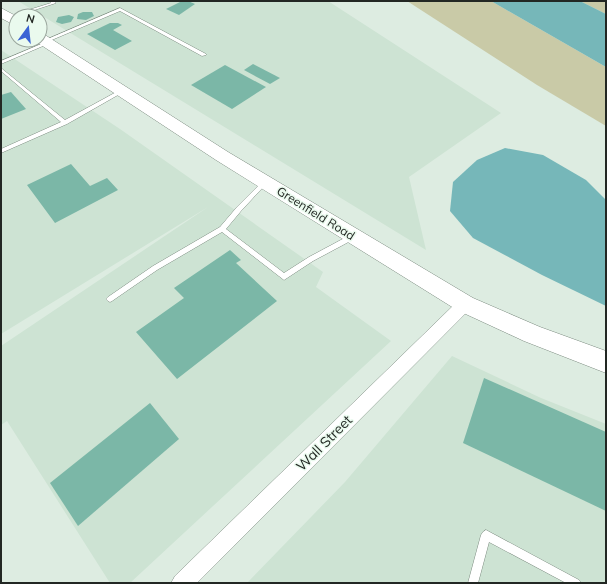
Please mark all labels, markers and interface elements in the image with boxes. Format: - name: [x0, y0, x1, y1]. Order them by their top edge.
- north arrow: [8, 8, 48, 48]
- text: N: [25, 11, 36, 26]
- street label: Greenfield Road: [274, 183, 358, 243]
- street label: Wall Street: [292, 411, 356, 475]

